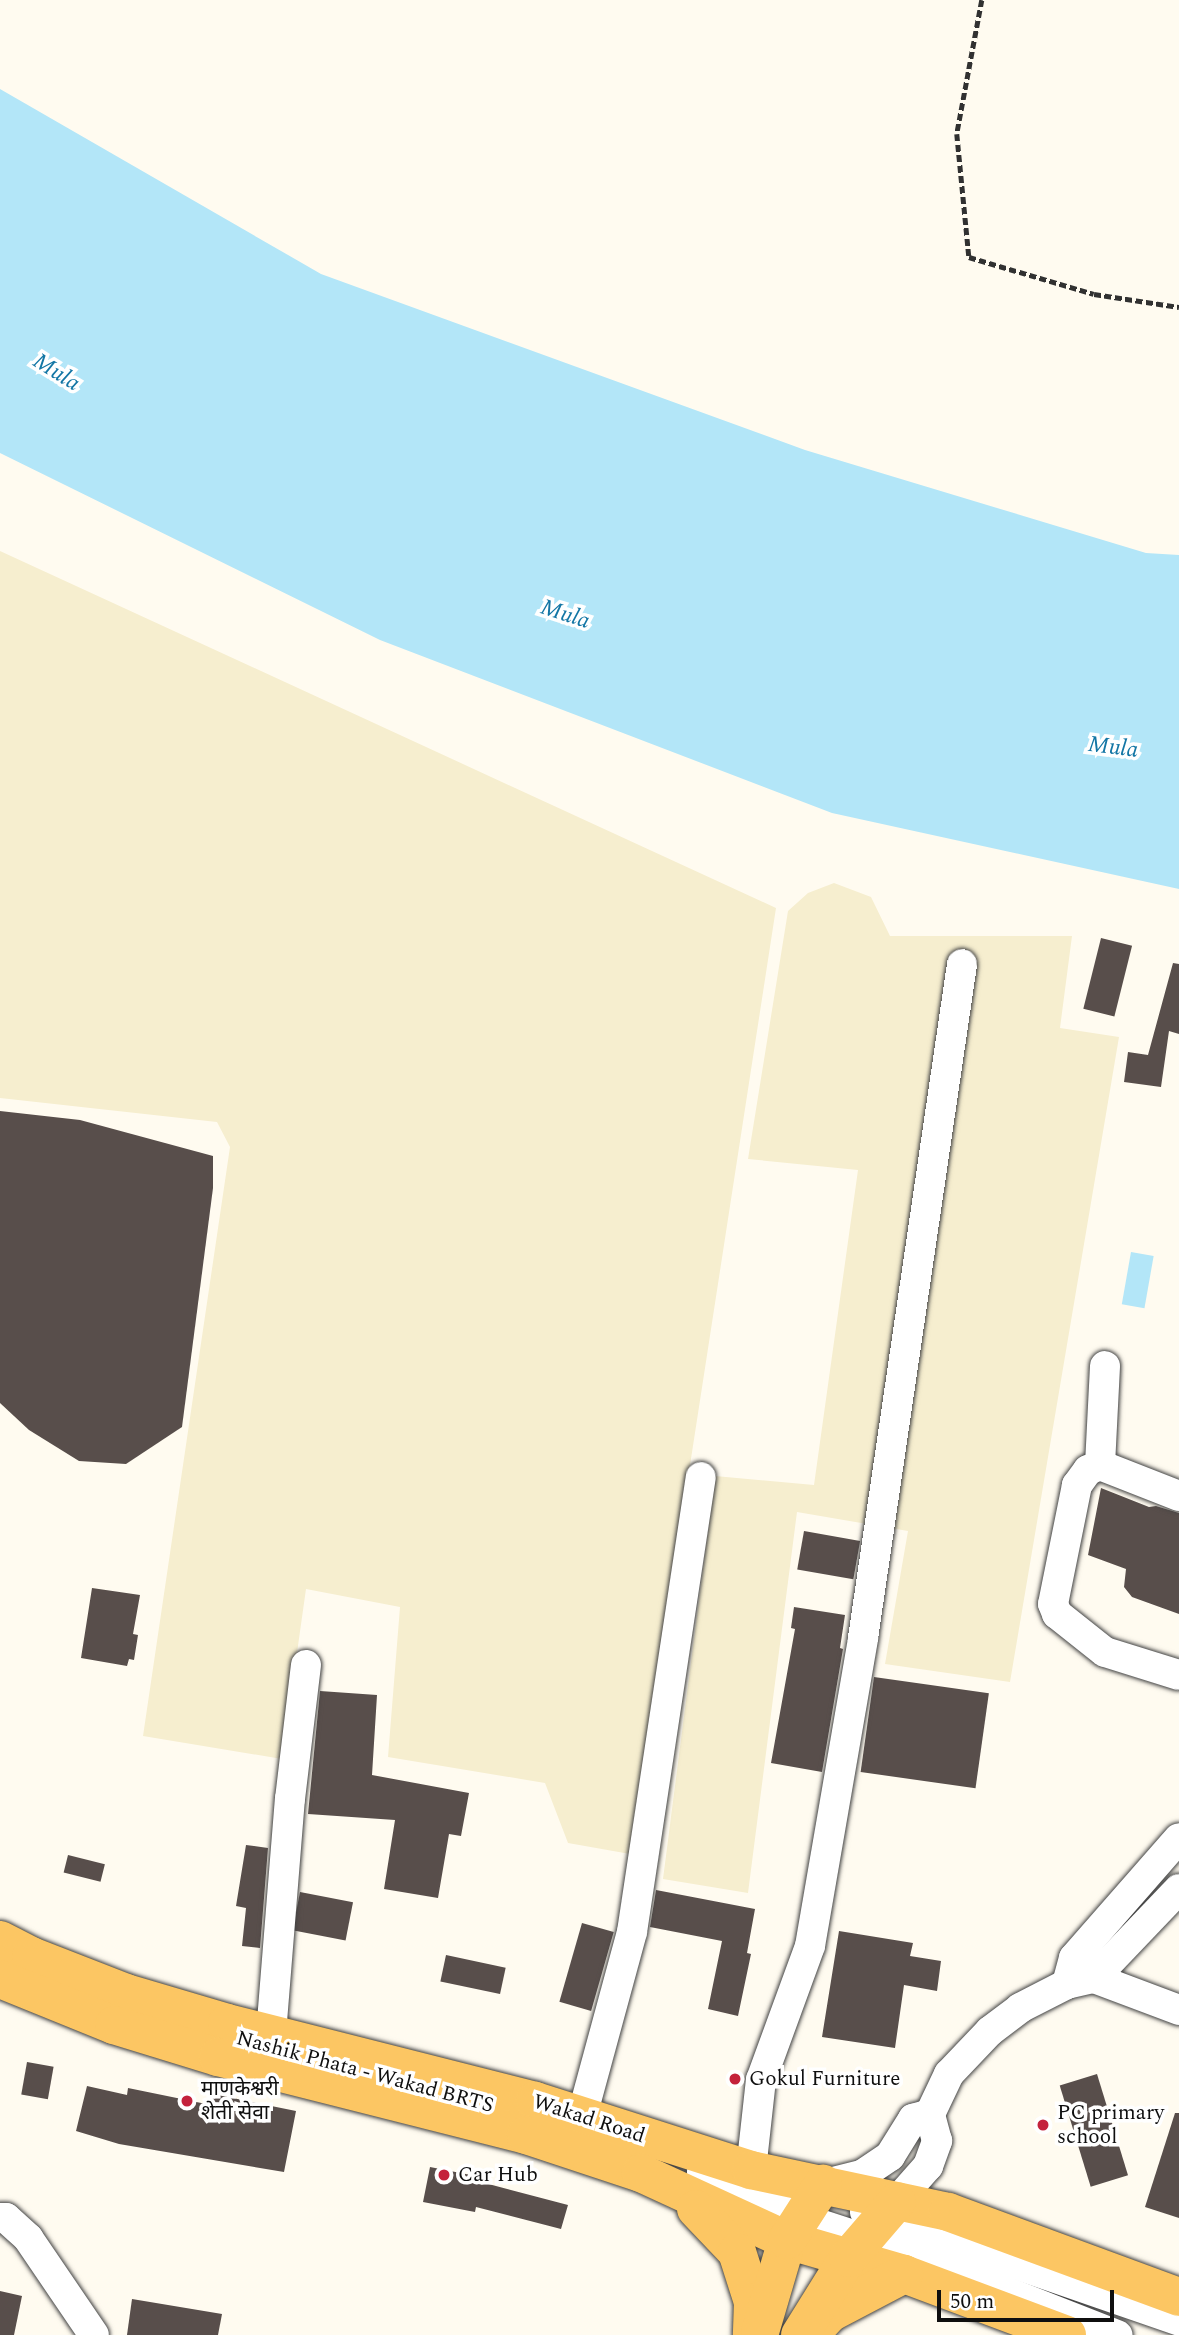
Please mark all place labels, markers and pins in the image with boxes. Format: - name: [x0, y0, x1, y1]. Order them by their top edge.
- place label: Gokul Furniture: [749, 2066, 900, 2092]
- marker: Gokul Furniture: [727, 2071, 743, 2087]
- place label: माणकेश्वरी शेती सेवा: [201, 2076, 279, 2126]
- marker: माणकेश्वरी शेती सेवा: [179, 2093, 195, 2109]
- place label: PC primary school: [1057, 2100, 1164, 2150]
- marker: PC primary school: [1035, 2117, 1051, 2133]
- place label: Car Hub: [458, 2162, 538, 2188]
- marker: Car Hub: [436, 2167, 452, 2183]

